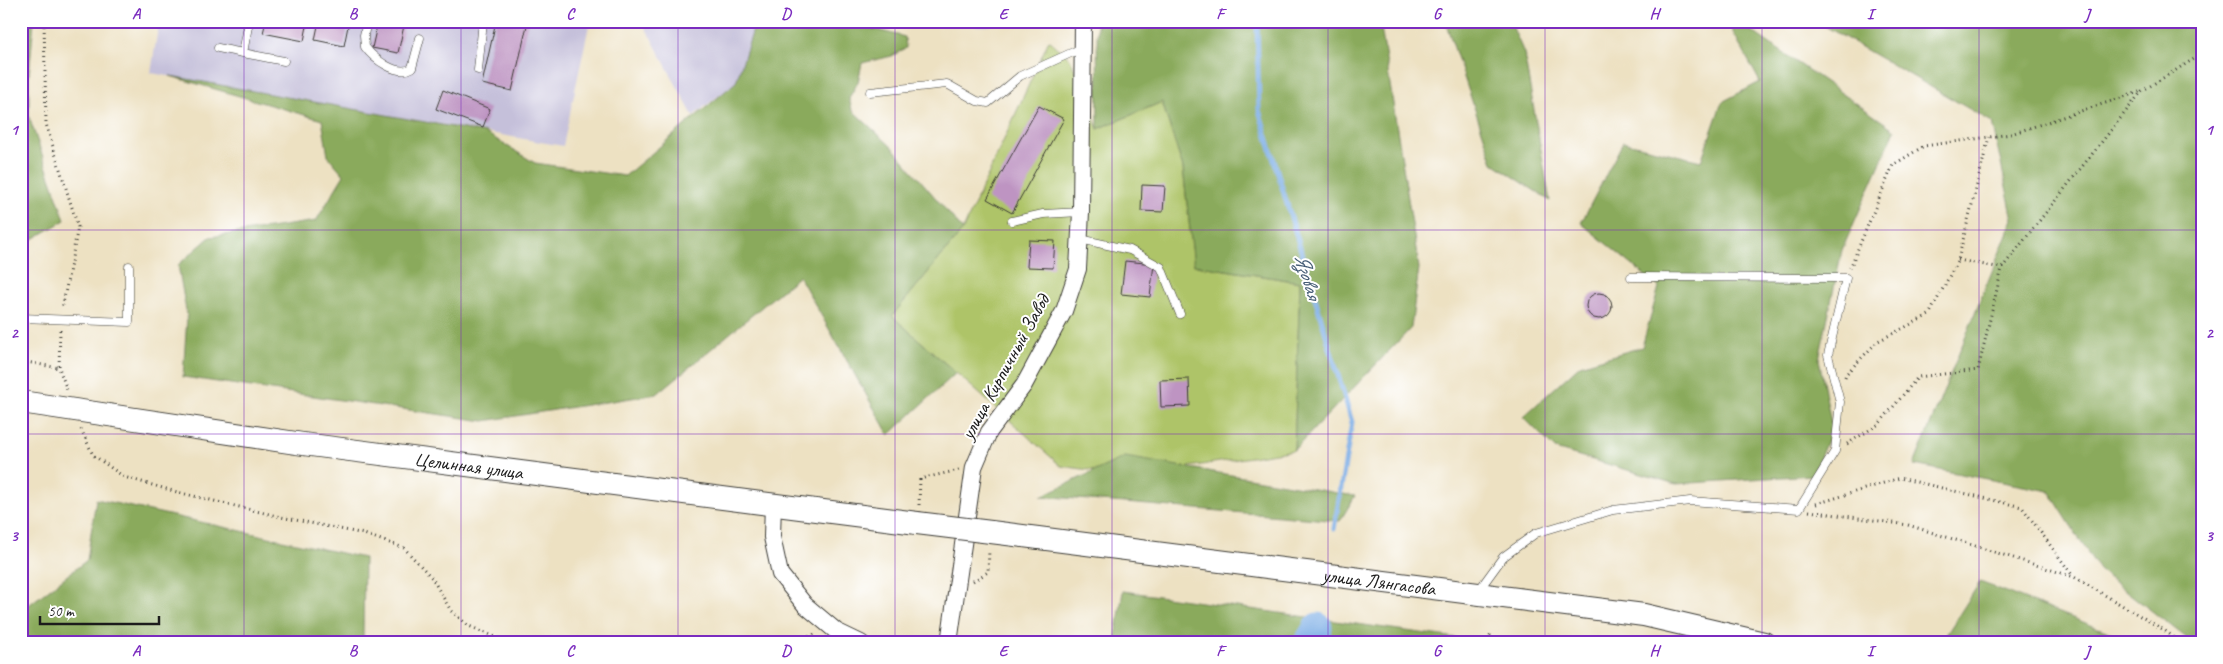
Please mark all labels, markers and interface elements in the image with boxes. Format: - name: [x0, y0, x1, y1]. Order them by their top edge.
- text: A: [132, 4, 142, 24]
- text: B: [349, 4, 359, 24]
- text: C: [566, 4, 576, 24]
- text: D: [781, 4, 792, 24]
- text: E: [999, 4, 1010, 24]
- text: F: [1216, 4, 1227, 24]
- text: G: [1433, 4, 1443, 24]
- text: H: [1649, 4, 1661, 24]
- text: I: [1867, 4, 1877, 24]
- text: J: [2083, 4, 2092, 24]
- text: 1: [10, 120, 19, 140]
- text: 1: [2205, 120, 2214, 140]
- water label: Язовая: [1288, 250, 1328, 306]
- street label: улица Кирпичный Завод: [954, 289, 1056, 445]
- text: 2: [10, 323, 19, 343]
- text: 2: [2205, 323, 2214, 343]
- street label: Целинная улица: [413, 446, 526, 485]
- text: 3: [10, 526, 19, 546]
- text: 3: [2205, 526, 2214, 546]
- street label: улица Лянгасова: [1320, 562, 1438, 601]
- scale bar: [40, 594, 159, 626]
- text: 50 m: [48, 602, 75, 621]
- text: A: [132, 641, 142, 661]
- text: B: [349, 641, 359, 661]
- text: C: [566, 641, 576, 661]
- text: D: [781, 641, 792, 661]
- text: E: [999, 641, 1010, 661]
- text: F: [1216, 641, 1227, 661]
- text: G: [1433, 641, 1443, 661]
- text: H: [1649, 641, 1661, 661]
- text: I: [1867, 641, 1877, 661]
- text: J: [2083, 641, 2092, 661]

